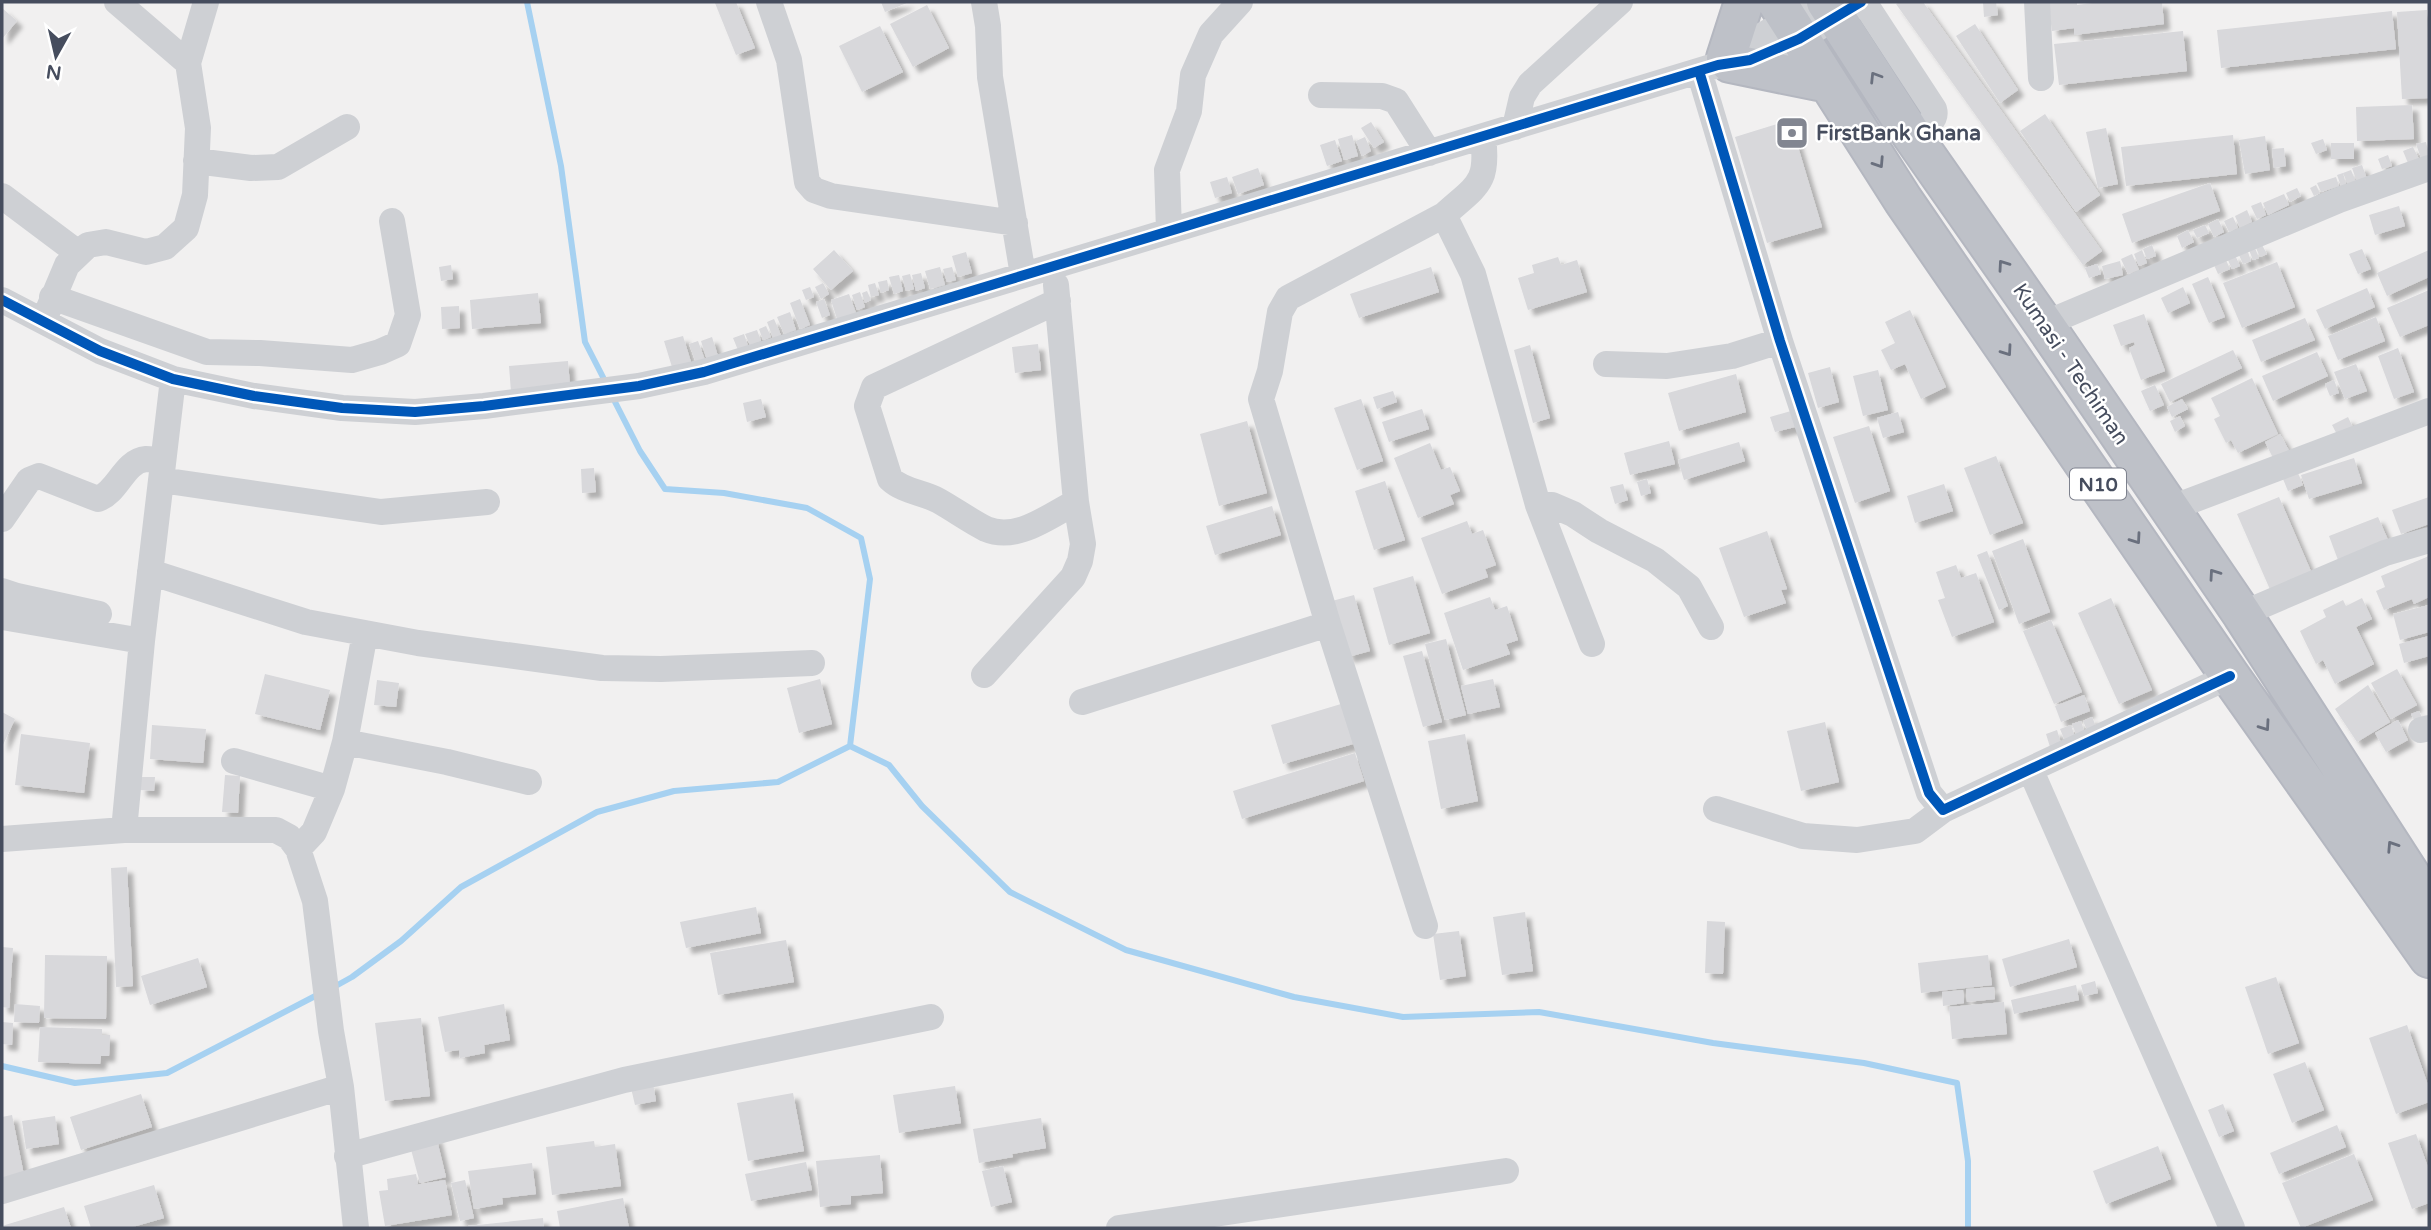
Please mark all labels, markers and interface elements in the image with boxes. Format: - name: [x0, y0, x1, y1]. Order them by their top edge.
- north arrow: [21, 21, 91, 91]
- text: N: [45, 60, 63, 84]
- one-way arrow: [1871, 71, 1884, 84]
- bank icon: FirstBank Ghana: [1773, 114, 1811, 152]
- place label: FirstBank Ghana: [1816, 121, 1981, 146]
- one-way arrow: [1870, 155, 1883, 168]
- one-way arrow: [1999, 260, 2011, 273]
- street label: Kumasi - Techiman: [2007, 279, 2134, 450]
- one-way arrow: [1998, 343, 2011, 356]
- road number: N10: [2070, 468, 2126, 499]
- one-way arrow: [2128, 531, 2140, 544]
- one-way arrow: [2210, 569, 2222, 582]
- one-way arrow: [2257, 718, 2269, 731]
- one-way arrow: [2388, 841, 2401, 854]

